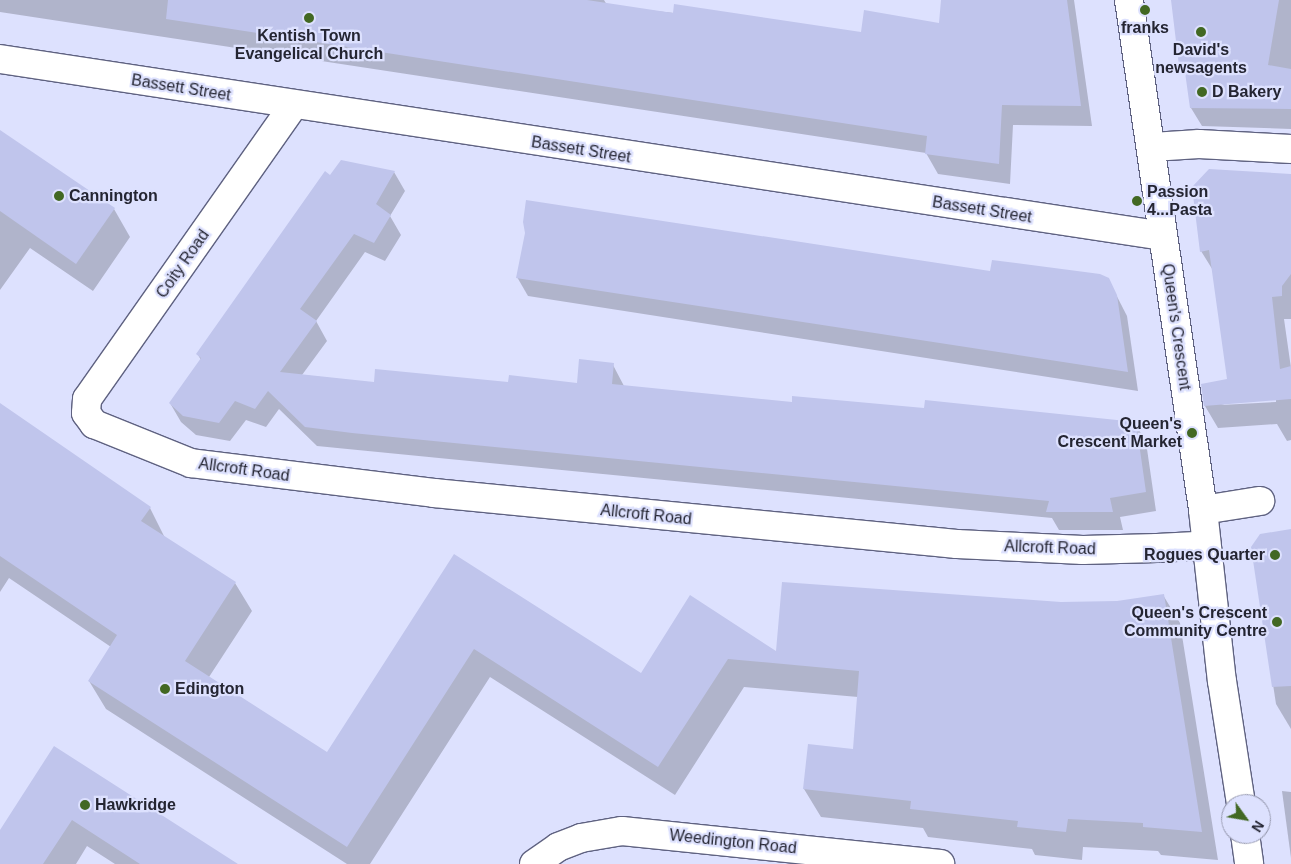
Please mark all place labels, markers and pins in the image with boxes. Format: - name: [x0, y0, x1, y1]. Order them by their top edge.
- marker: franks: [1139, 4, 1151, 16]
- marker: Kentish Town Evangelical Church: [303, 12, 315, 24]
- place label: franks: [1121, 18, 1169, 38]
- place label: Kentish Town Evangelical Church: [235, 26, 383, 64]
- marker: David's newsagents: [1195, 26, 1207, 38]
- place label: David's newsagents: [1155, 40, 1247, 78]
- place label: D Bakery: [1212, 82, 1281, 102]
- marker: D Bakery: [1196, 86, 1208, 98]
- place label: Passion 4...Pasta: [1147, 182, 1212, 220]
- place label: Cannington: [69, 186, 158, 206]
- marker: Cannington: [53, 190, 65, 202]
- marker: Passion 4...Pasta: [1131, 195, 1143, 207]
- place label: Queen's Crescent Market: [1058, 414, 1182, 452]
- marker: Queen's Crescent Market: [1186, 427, 1198, 439]
- place label: Rogues Quarter: [1144, 545, 1265, 565]
- marker: Rogues Quarter: [1269, 549, 1281, 561]
- place label: Queen's Crescent Community Centre: [1124, 603, 1267, 641]
- marker: Queen's Crescent Community Centre: [1271, 616, 1283, 628]
- place label: Edington: [175, 679, 244, 699]
- marker: Edington: [159, 683, 171, 695]
- place label: Hawkridge: [95, 795, 176, 815]
- marker: Hawkridge: [79, 799, 91, 811]

